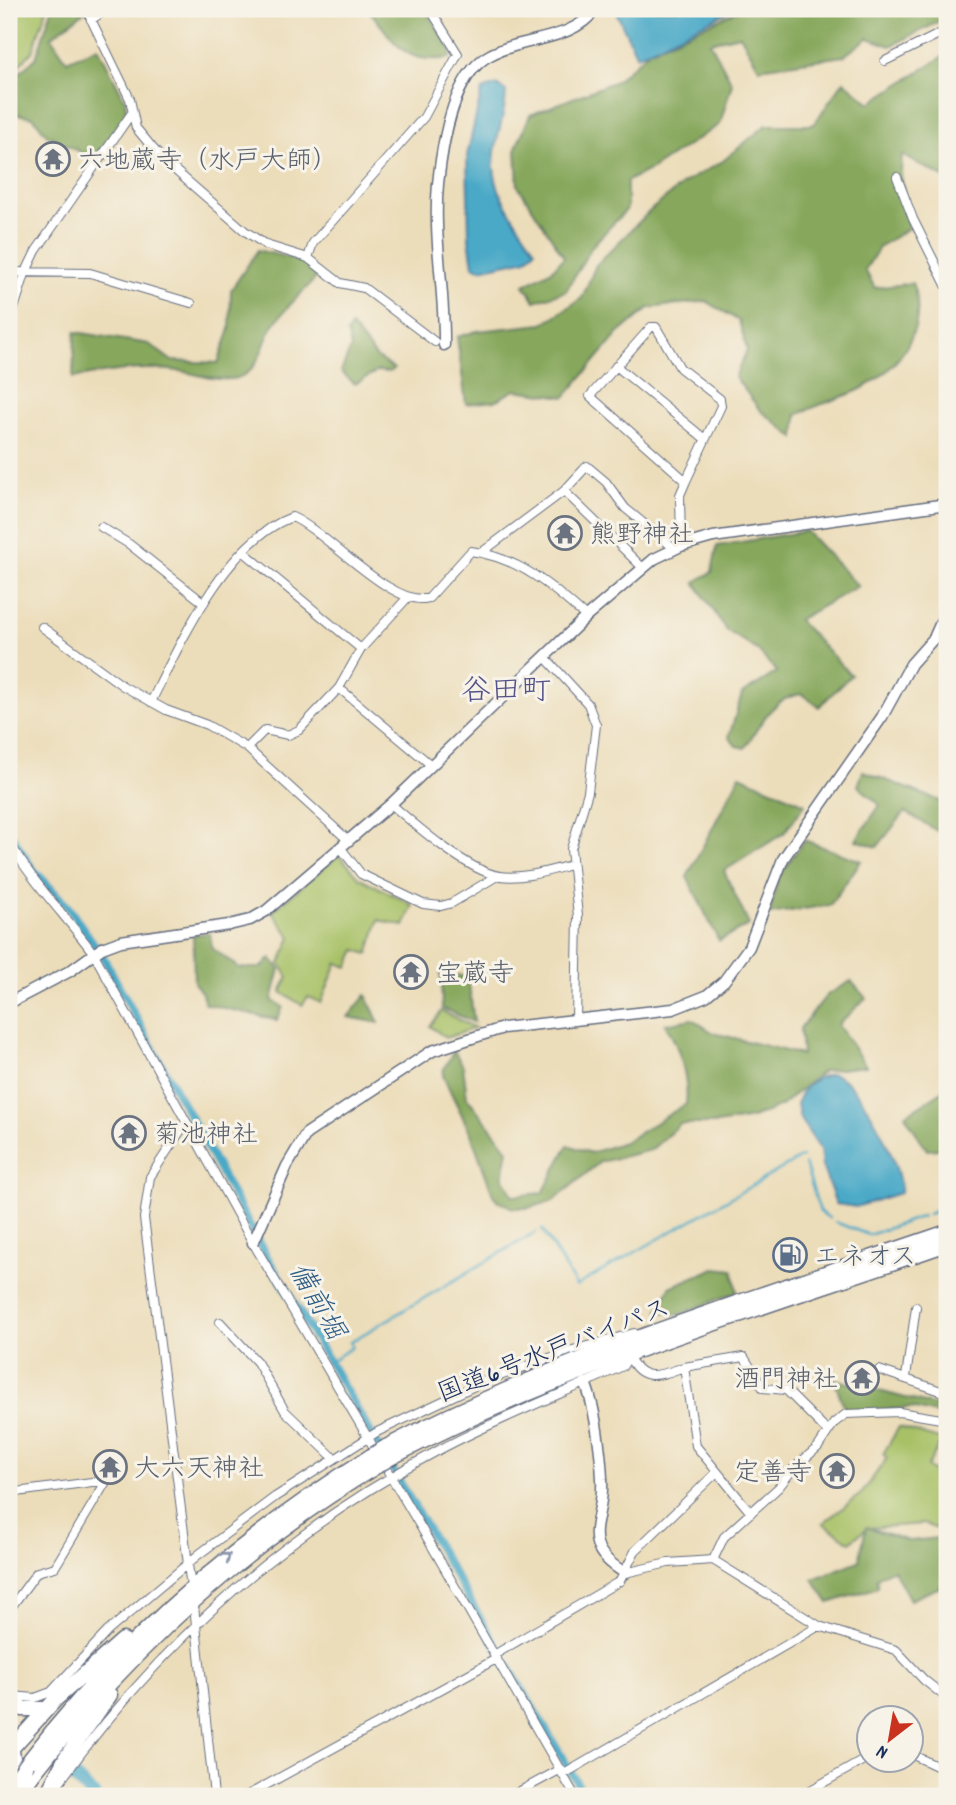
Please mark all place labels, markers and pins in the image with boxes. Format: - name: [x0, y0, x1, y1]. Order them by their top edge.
- temple icon: 六地蔵寺（水戸大師）: [34, 140, 72, 178]
- place label: 六地蔵寺（水戸大師）: [78, 144, 338, 181]
- temple icon: 熊野神社: [546, 514, 584, 552]
- place label: 熊野神社: [590, 518, 694, 555]
- temple icon: 宝蔵寺: [392, 953, 430, 991]
- place label: 宝蔵寺: [436, 957, 514, 994]
- temple icon: 菊池神社: [110, 1114, 148, 1152]
- place label: 菊池神社: [154, 1118, 258, 1155]
- fuel station icon: エネオス: [771, 1236, 809, 1274]
- place label: エネオス: [814, 1240, 916, 1277]
- temple icon: 酒門神社: [843, 1359, 881, 1397]
- place label: 酒門神社: [734, 1363, 838, 1400]
- temple icon: 大六天神社: [91, 1448, 129, 1486]
- place label: 大六天神社: [134, 1452, 264, 1489]
- temple icon: 定善寺: [818, 1452, 856, 1490]
- place label: 定善寺: [734, 1456, 812, 1493]

